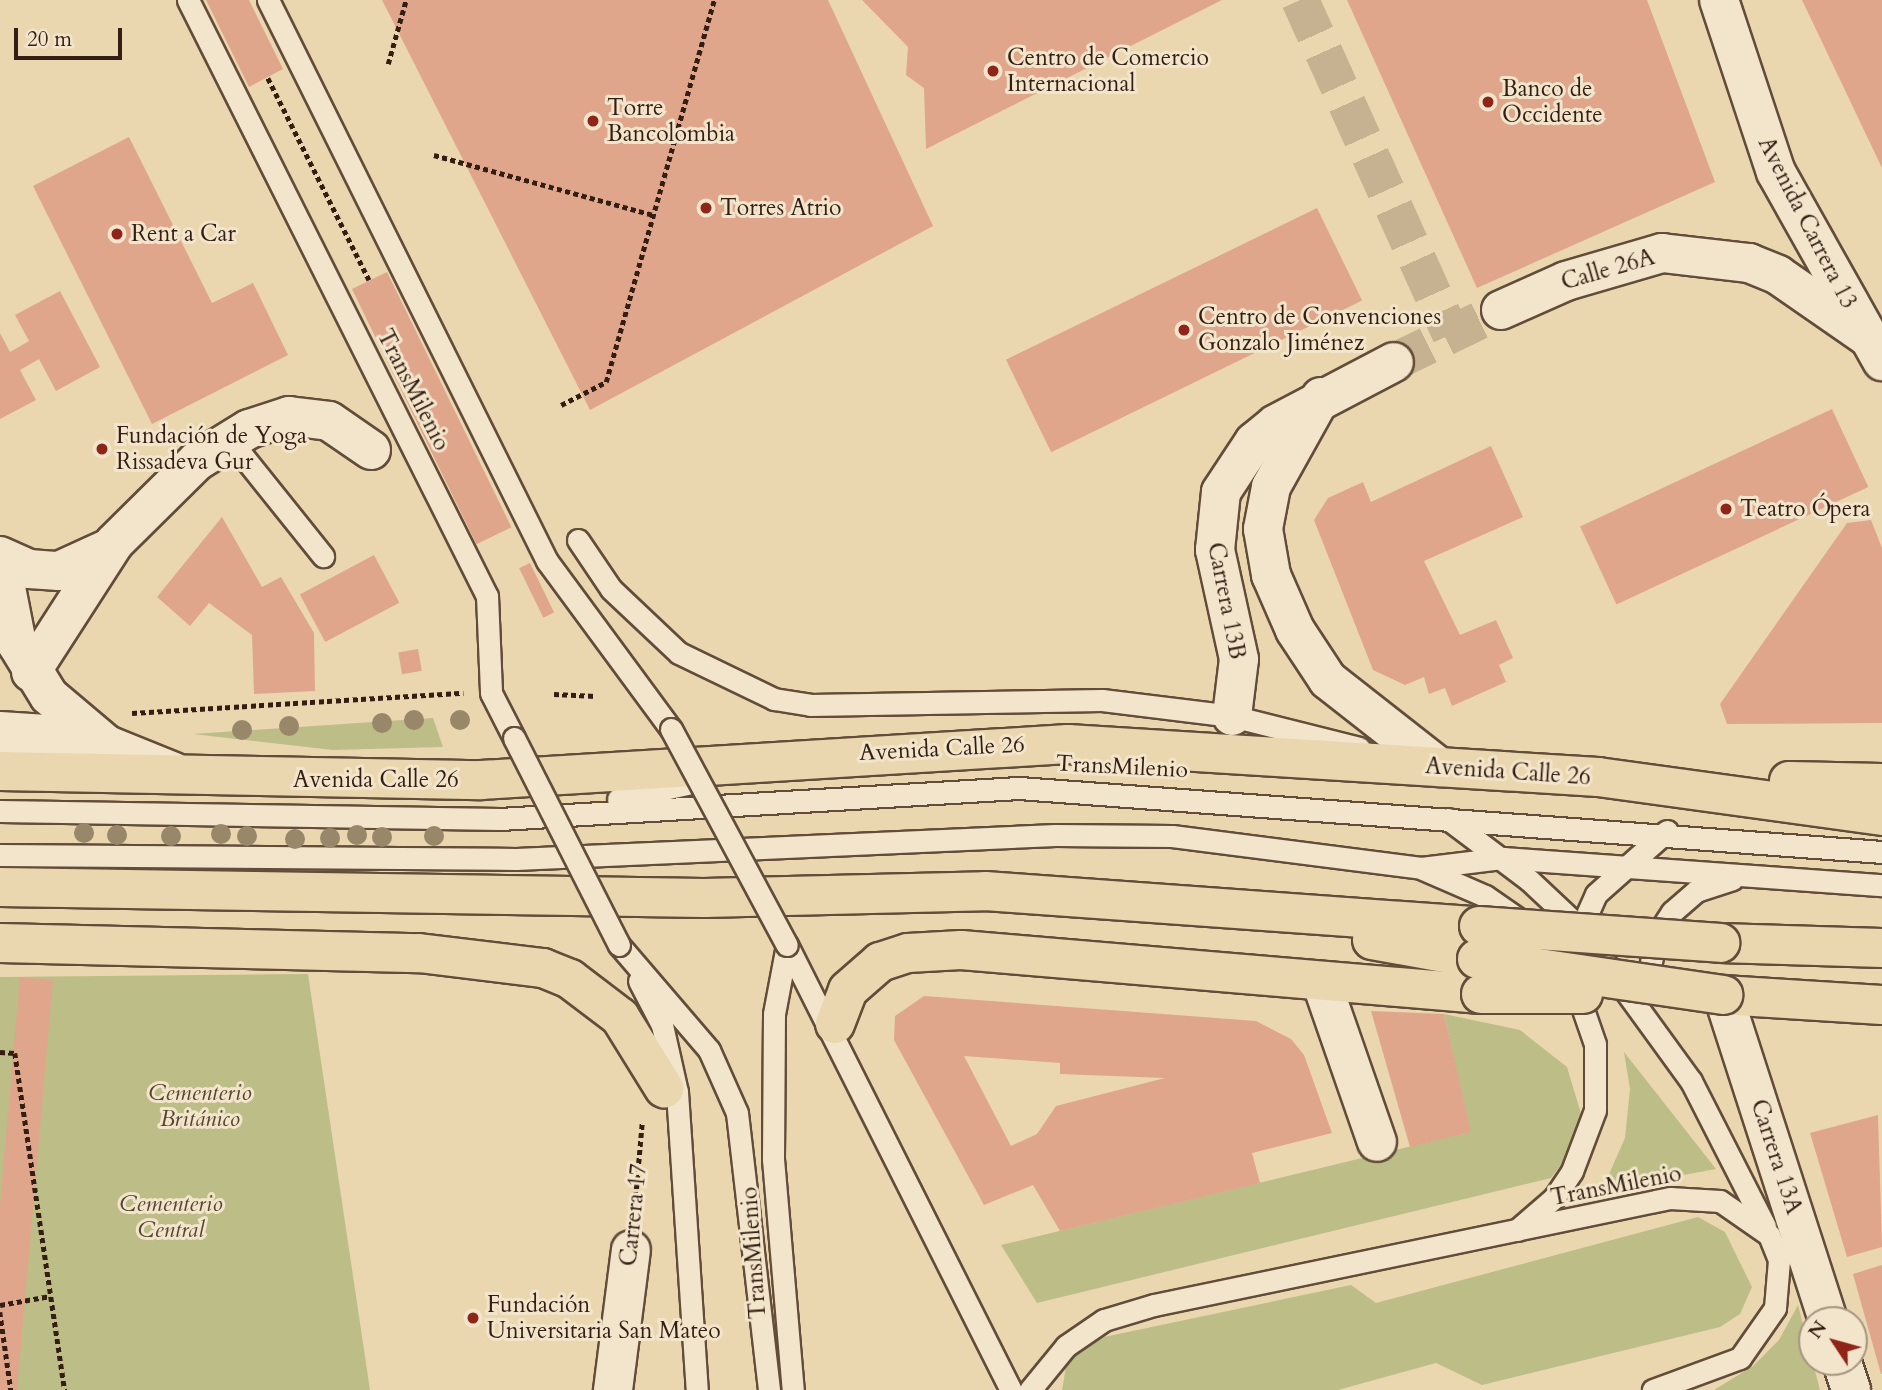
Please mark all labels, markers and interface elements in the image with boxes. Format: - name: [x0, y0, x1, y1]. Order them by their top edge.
- scale bar: [18, 14, 126, 58]
- text: 20 m: [27, 25, 72, 54]
- place label: Centro de Comercio Internacional: [1007, 44, 1209, 98]
- marker: Centro de Comercio Internacional: [985, 63, 1001, 79]
- place label: Banco de Occidente: [1502, 75, 1603, 129]
- place label: Torre Bancolombia: [607, 94, 735, 148]
- marker: Banco de Occidente: [1480, 94, 1496, 110]
- marker: Torre Bancolombia: [585, 113, 601, 129]
- street label: Avenida Carrera 13: [1752, 132, 1862, 314]
- place label: Torres Atrio: [720, 194, 841, 222]
- marker: Torres Atrio: [698, 200, 714, 216]
- place label: Rent a Car: [131, 220, 236, 248]
- marker: Rent a Car: [109, 226, 125, 242]
- street label: Calle 26A: [1558, 244, 1658, 296]
- place label: Centro de Convenciones Gonzalo Jiménez: [1198, 303, 1441, 357]
- marker: Centro de Convenciones Gonzalo Jiménez: [1176, 322, 1192, 338]
- street label: TransMilenio: [371, 325, 455, 455]
- place label: Fundación de Yoga Rissadeva Gur: [116, 422, 307, 476]
- marker: Fundación de Yoga Rissadeva Gur: [94, 441, 110, 457]
- place label: Teatro Ópera: [1740, 495, 1870, 523]
- marker: Teatro Ópera: [1718, 501, 1734, 517]
- street label: Carrera 13B: [1201, 540, 1251, 662]
- street label: Avenida Calle 26: [859, 731, 1025, 767]
- street label: TransMilenio: [1055, 750, 1189, 784]
- street label: Avenida Calle 26: [1424, 752, 1592, 792]
- street label: Avenida Calle 26: [293, 766, 459, 794]
- park label: Cementerio Británico: [148, 1079, 252, 1133]
- street label: Carrera 13A: [1744, 1096, 1808, 1218]
- street label: TransMilenio: [1548, 1160, 1684, 1212]
- street label: Carrera 17: [615, 1162, 653, 1268]
- street label: TransMilenio: [736, 1186, 772, 1320]
- park label: Cementerio Central: [119, 1190, 223, 1244]
- place label: Fundación Universitaria San Mateo: [487, 1291, 721, 1345]
- north arrow: [1798, 1306, 1868, 1376]
- marker: Fundación Universitaria San Mateo: [465, 1310, 481, 1326]
- text: N: [1802, 1316, 1833, 1344]

